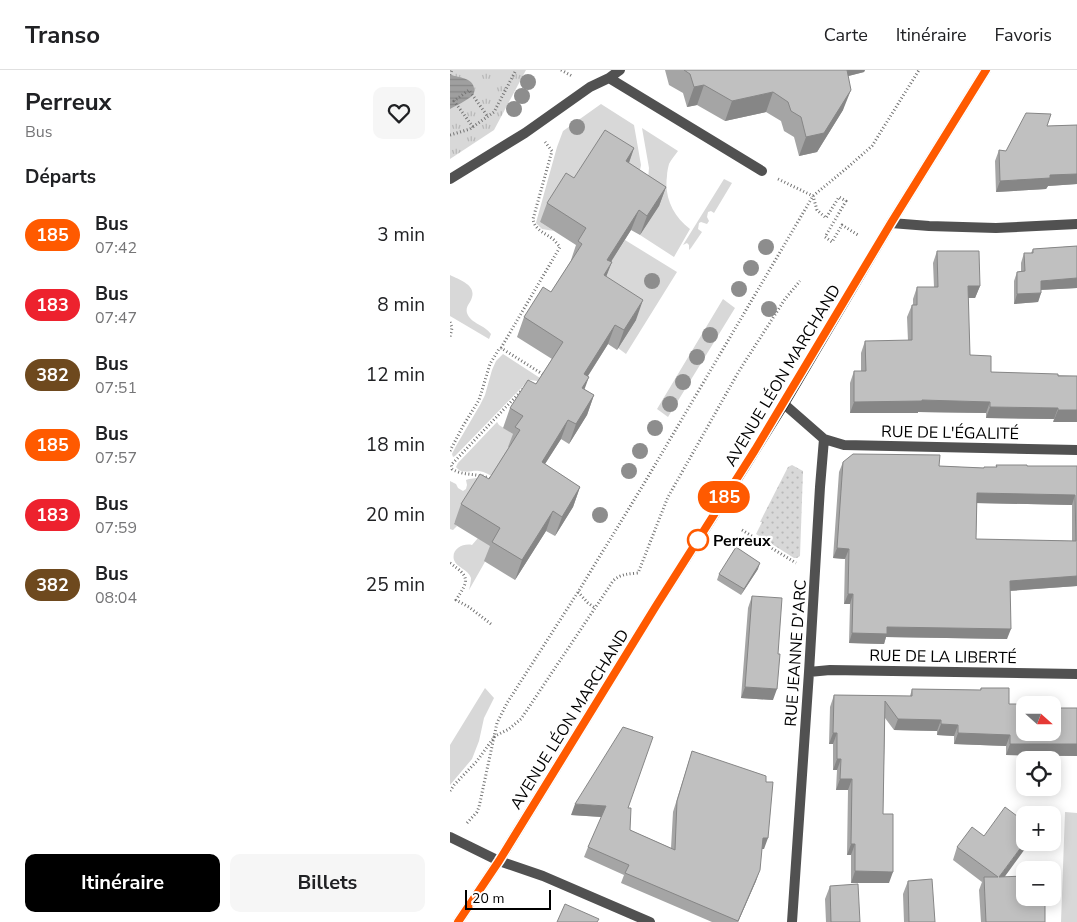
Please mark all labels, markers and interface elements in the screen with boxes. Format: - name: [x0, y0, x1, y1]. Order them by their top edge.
- text: Transo: [25, 19, 100, 51]
- text: Carte: [824, 23, 868, 47]
- text: Itinéraire: [896, 23, 967, 47]
- text: Favoris: [995, 23, 1052, 47]
- text: Perreux: [25, 86, 112, 118]
- button: heart: [373, 87, 425, 139]
- text: Bus: [25, 121, 53, 143]
- text: Départs: [25, 164, 96, 190]
- text: Bus: [95, 211, 128, 237]
- text: 3 min: [377, 222, 425, 248]
- text: 185: [36, 223, 69, 247]
- text: 07:42: [95, 237, 137, 259]
- street label: AVENUE LÉON MARCHAND: [720, 280, 846, 471]
- text: Bus: [95, 281, 128, 307]
- text: 8 min: [377, 292, 425, 318]
- text: 183: [36, 293, 69, 317]
- text: 07:47: [95, 307, 137, 329]
- text: Bus: [95, 351, 128, 377]
- text: 12 min: [366, 362, 425, 388]
- text: 382: [36, 363, 69, 387]
- text: 07:51: [95, 377, 137, 399]
- text: Bus: [95, 421, 128, 447]
- street label: RUE DE L'ÉGALITÉ: [881, 421, 1019, 445]
- text: 18 min: [366, 432, 425, 458]
- text: 185: [36, 433, 69, 457]
- text: 07:57: [95, 447, 137, 469]
- line badge: 185: [695, 481, 753, 513]
- text: 185: [708, 485, 740, 509]
- text: Bus: [95, 491, 128, 517]
- text: 20 min: [366, 502, 425, 528]
- text: 183: [36, 503, 69, 527]
- text: 07:59: [95, 517, 137, 539]
- marker: Perreux: [687, 529, 709, 551]
- place label: Perreux: [713, 530, 771, 552]
- text: Bus: [95, 561, 128, 587]
- text: 25 min: [366, 572, 425, 598]
- text: 382: [36, 573, 69, 597]
- street label: RUE JEANNE D'ARC: [780, 579, 812, 727]
- text: 08:04: [95, 587, 137, 609]
- street label: AVENUE LÉON MARCHAND: [505, 625, 634, 814]
- street label: RUE DE LA LIBERTÉ: [869, 645, 1017, 669]
- north arrow: [1016, 696, 1061, 741]
- map controls: [1016, 696, 1061, 906]
- button: locate: [1016, 751, 1061, 796]
- button: +: [1016, 806, 1061, 851]
- button: Itinéraire: [25, 854, 220, 912]
- button: Billets: [230, 854, 425, 912]
- button: −: [1016, 861, 1061, 906]
- scale bar: [465, 887, 551, 910]
- text: 20 m: [472, 889, 504, 908]

